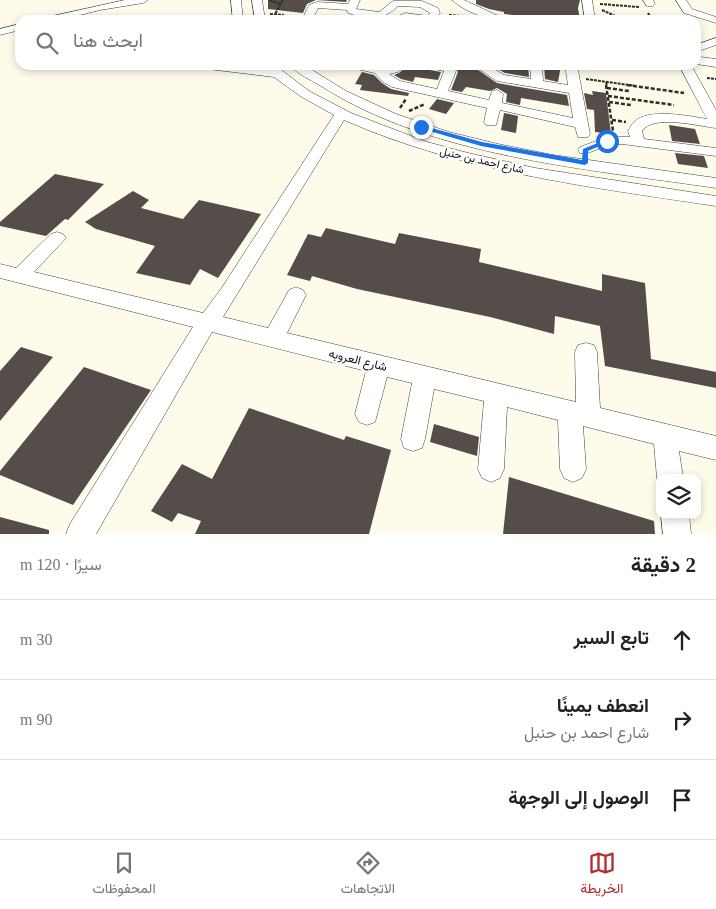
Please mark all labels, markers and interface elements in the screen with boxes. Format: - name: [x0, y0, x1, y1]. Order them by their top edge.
- search box: [15, 15, 701, 70]
- icon: search: [33, 29, 61, 57]
- text: ابحث هنا: [73, 30, 143, 51]
- route end: [410, 116, 433, 139]
- route start: [596, 130, 619, 153]
- street label: شارع احمد بن حنبل: [438, 144, 526, 178]
- street label: شارع العروبه: [327, 346, 389, 376]
- map controls: [656, 474, 701, 519]
- button: layers: [656, 474, 701, 519]
- text: 2 دقيقة: [631, 553, 696, 577]
- text: سيرًا · 120 m: [20, 556, 102, 573]
- icon: ahead: [668, 626, 696, 654]
- text: تابع السير: [573, 627, 649, 648]
- text: 30 m: [20, 631, 52, 648]
- text: انعطف يمينًا: [557, 695, 649, 716]
- icon: right: [668, 706, 696, 734]
- text: 90 m: [20, 711, 52, 728]
- text: شارع احمد بن حنبل: [524, 724, 649, 741]
- icon: arrive: [668, 786, 696, 814]
- text: الوصول إلى الوجهة: [508, 787, 649, 808]
- tab: المحفوظات: [93, 849, 156, 901]
- tab: الاتجاهات: [341, 849, 395, 901]
- tab: الخريطة: [580, 849, 623, 901]

